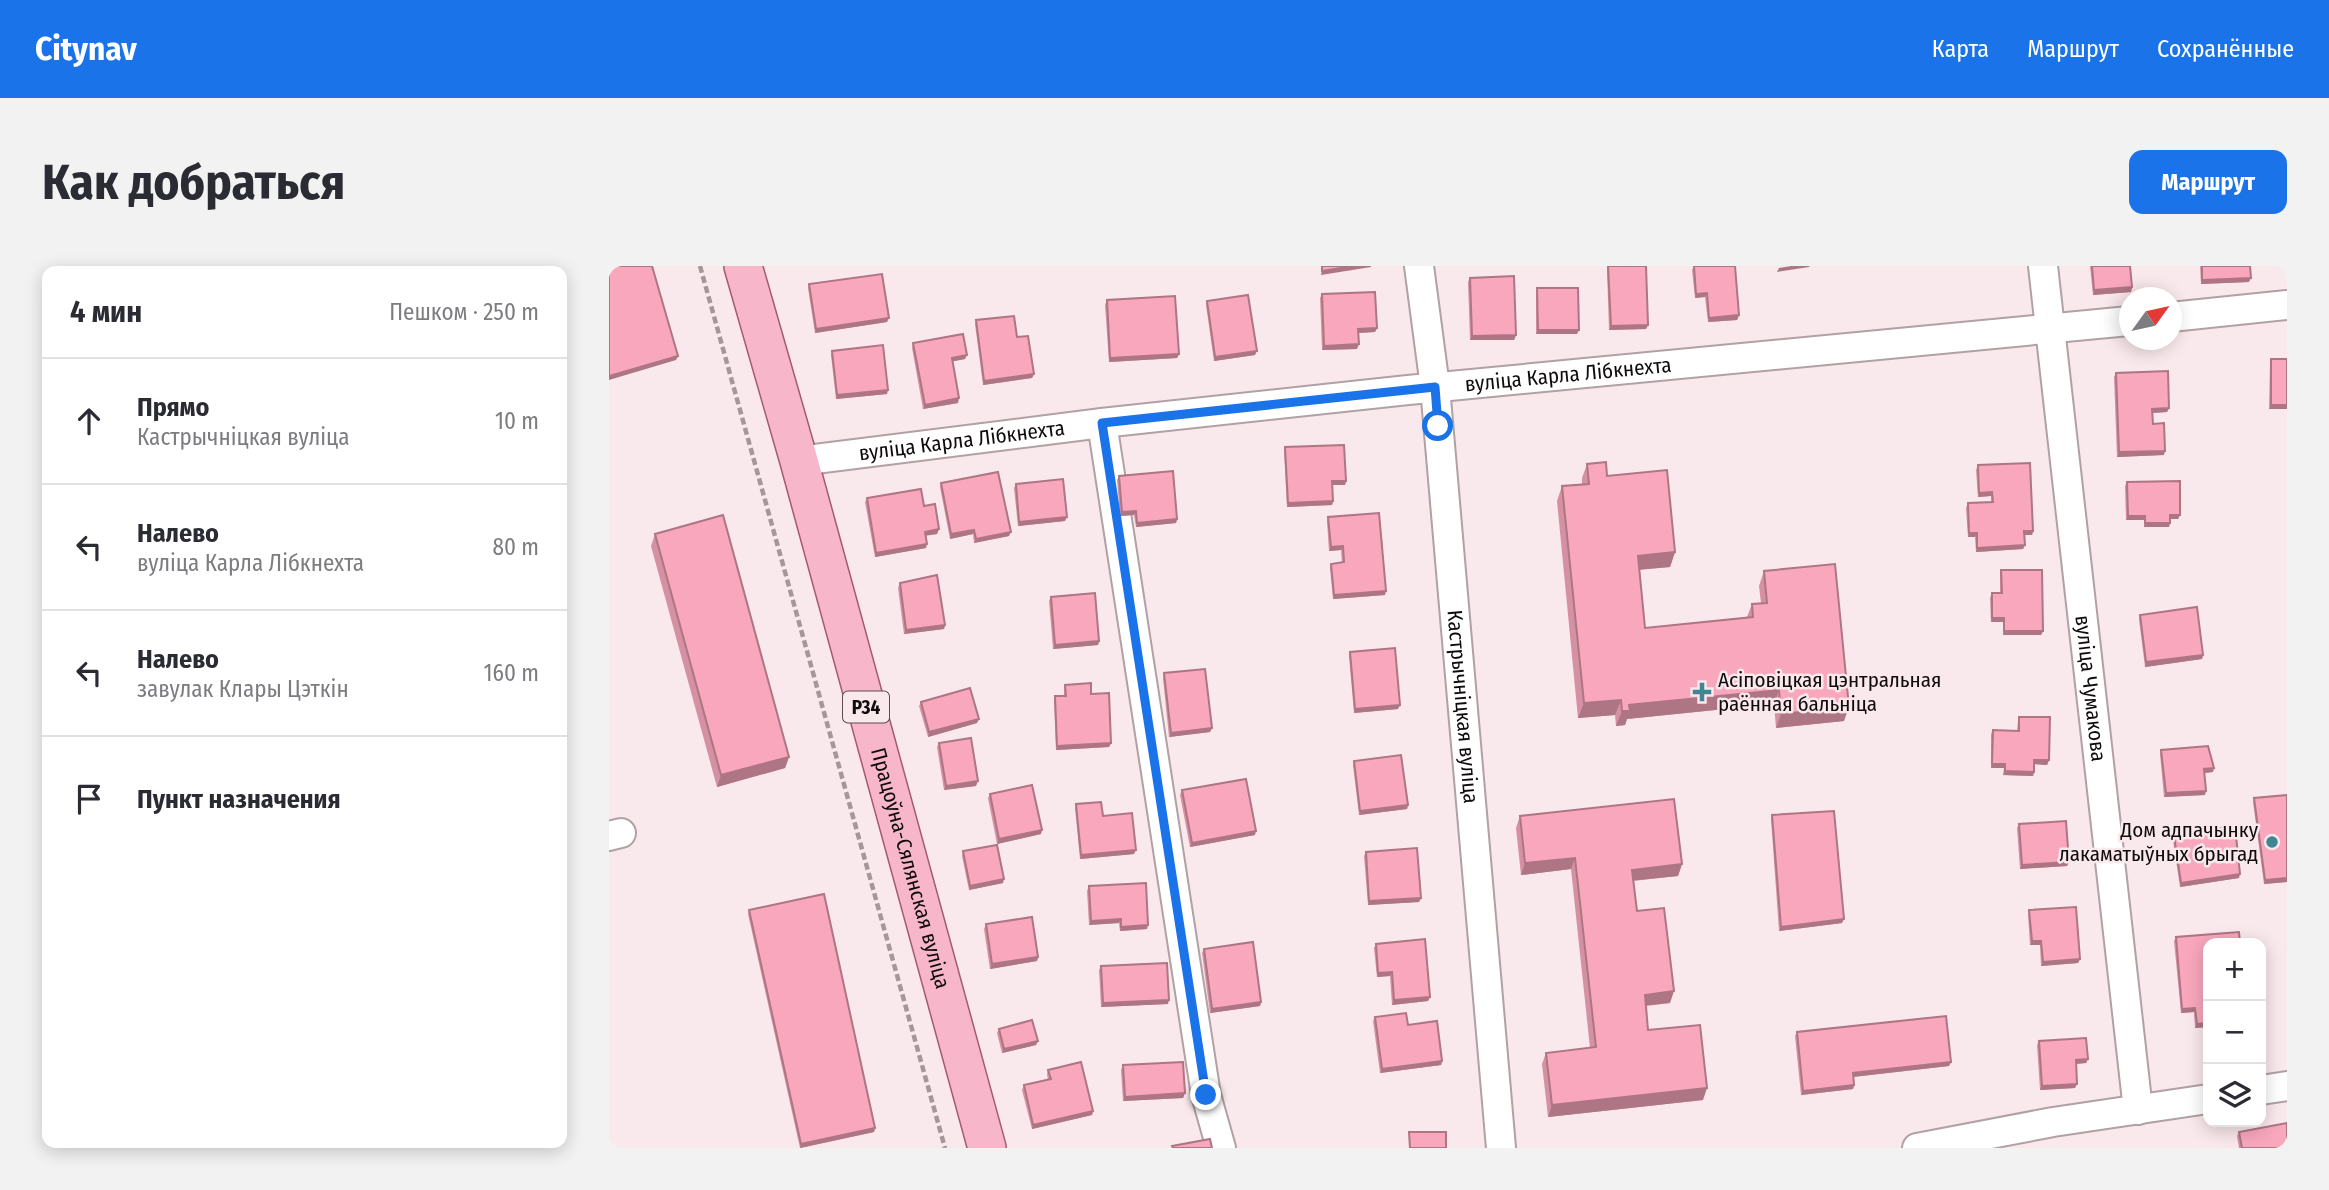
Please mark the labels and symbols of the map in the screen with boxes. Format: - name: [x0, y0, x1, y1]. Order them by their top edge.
- north arrow: [2119, 287, 2182, 350]
- street label: вуліца Карла Лібкнехта: [1464, 352, 1673, 397]
- route start: [1422, 410, 1453, 441]
- street label: вуліца Карла Лібкнехта: [857, 415, 1066, 466]
- street label: Кастрычніцкая вуліца: [1441, 609, 1484, 805]
- street label: вуліца Чумакова: [2069, 614, 2112, 763]
- place label: Асіповіцкая цэнтральная раённая бальніца: [1718, 667, 1941, 717]
- marker: Асіповіцкая цэнтральная раённая бальніца: [1692, 682, 1712, 702]
- road number: Р34: [843, 692, 889, 722]
- street label: Працоўна-Сялянская вуліца: [865, 745, 956, 991]
- place label: Дом адпачынку лакаматыўных брыгад: [2059, 817, 2259, 867]
- marker: Дом адпачынку лакаматыўных брыгад: [2264, 834, 2280, 850]
- route end: [1190, 1079, 1221, 1110]

